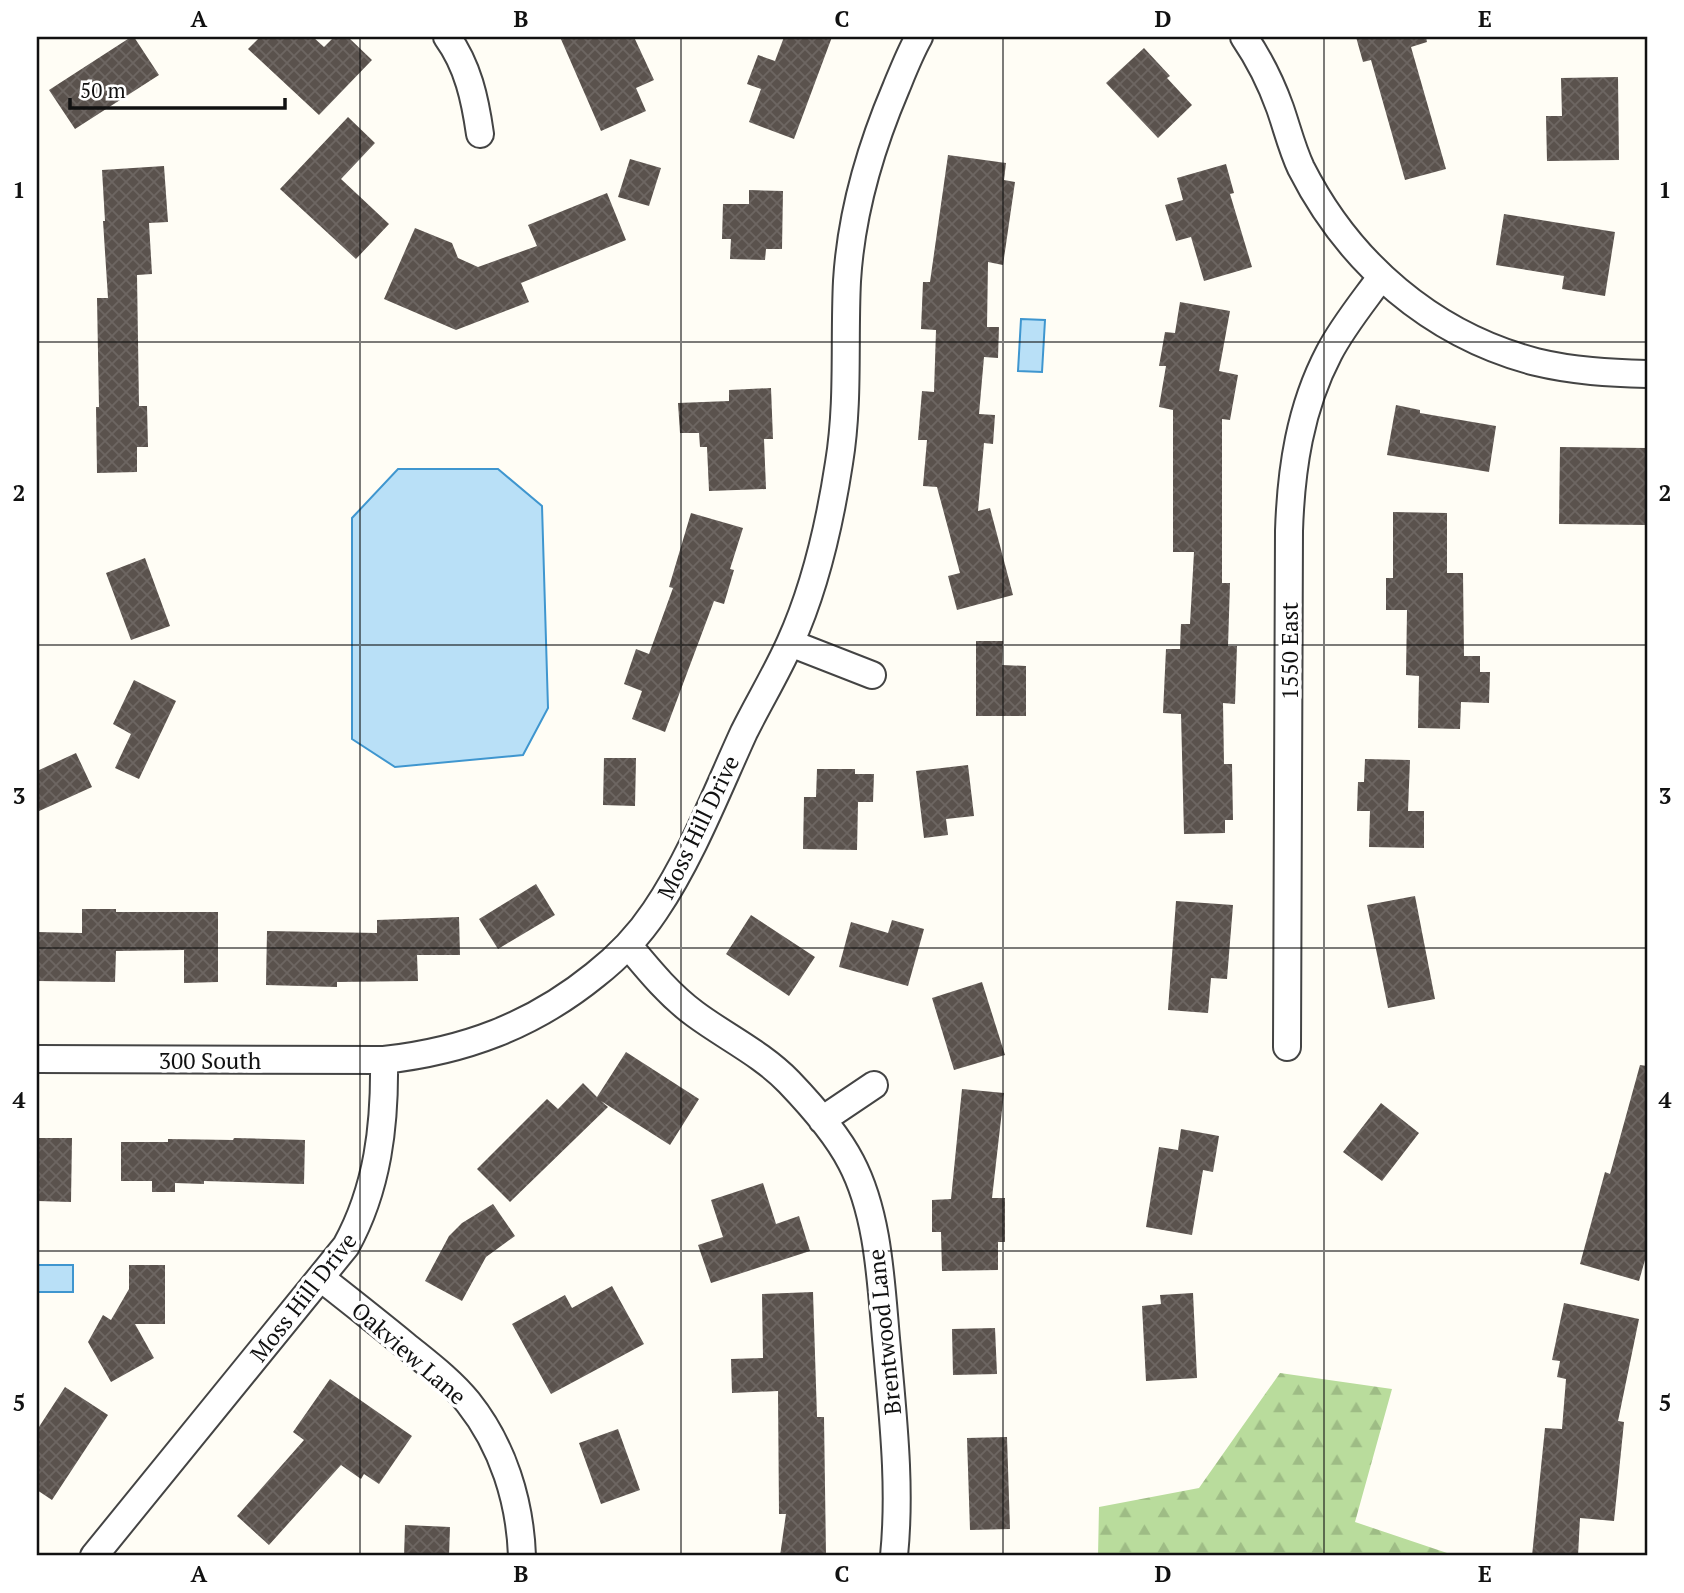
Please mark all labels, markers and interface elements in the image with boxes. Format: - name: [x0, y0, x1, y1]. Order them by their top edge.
- text: A: [191, 3, 208, 34]
- text: B: [514, 3, 529, 34]
- text: C: [835, 3, 850, 34]
- text: D: [1155, 3, 1172, 34]
- text: E: [1478, 3, 1492, 34]
- scale bar: [70, 66, 285, 110]
- text: 50 m: [80, 76, 126, 104]
- text: 1: [13, 174, 26, 205]
- text: 1: [1659, 174, 1672, 205]
- text: 2: [13, 477, 26, 508]
- text: 2: [1659, 477, 1672, 508]
- street label: 1550 East: [1274, 601, 1305, 700]
- street label: Moss Hill Drive: [650, 750, 746, 904]
- text: 3: [13, 780, 26, 811]
- text: 3: [1659, 780, 1672, 811]
- street label: 300 South: [159, 1045, 262, 1076]
- text: 4: [13, 1084, 26, 1115]
- text: 4: [1659, 1084, 1672, 1115]
- street label: Moss Hill Drive: [243, 1226, 363, 1368]
- street label: Brentwood Lane: [860, 1248, 908, 1416]
- street label: Oakview Lane: [345, 1295, 473, 1411]
- text: 5: [13, 1387, 26, 1418]
- text: 5: [1659, 1387, 1672, 1418]
- text: A: [191, 1558, 208, 1589]
- text: B: [514, 1558, 529, 1589]
- text: C: [835, 1558, 850, 1589]
- text: D: [1155, 1558, 1172, 1589]
- text: E: [1478, 1558, 1492, 1589]

